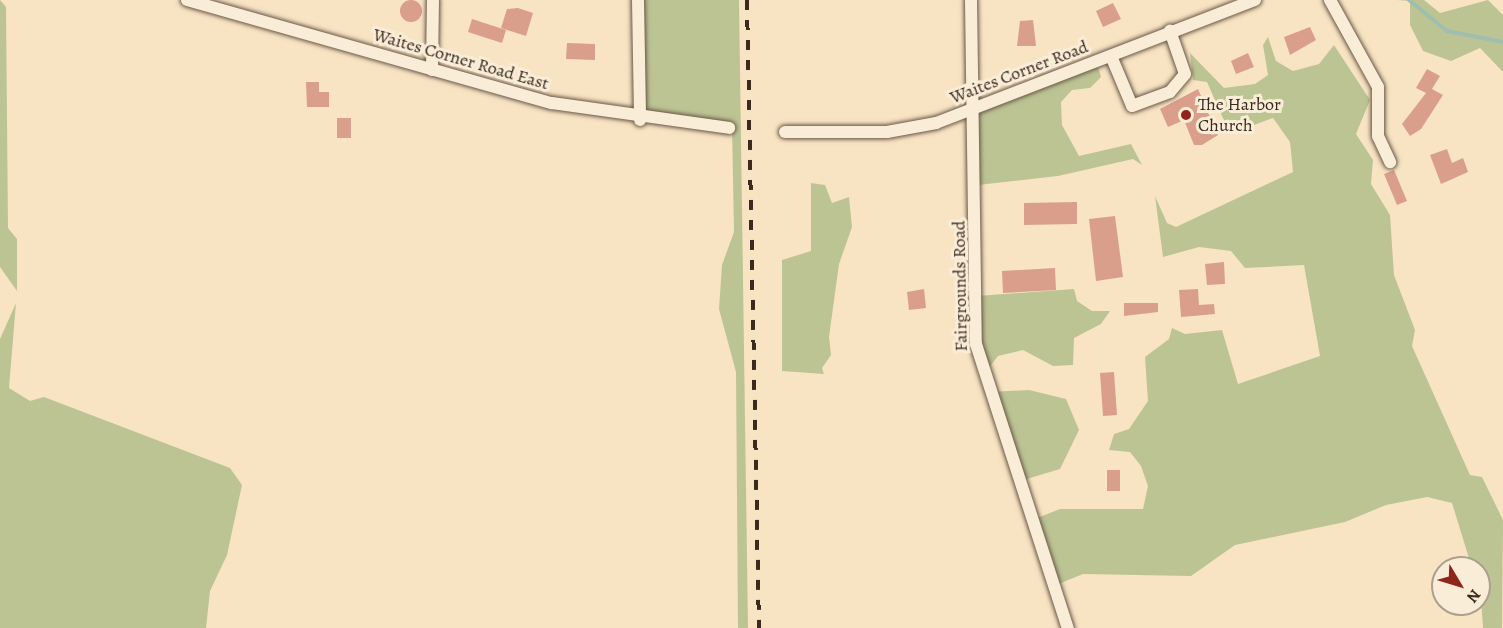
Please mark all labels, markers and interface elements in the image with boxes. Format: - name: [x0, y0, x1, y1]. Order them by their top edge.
- street label: Waites Corner Road East: [371, 24, 551, 94]
- street label: Waites Corner Road: [947, 36, 1091, 108]
- place label: The Harbor Church: [1198, 94, 1281, 136]
- marker: The Harbor Church: [1179, 108, 1193, 122]
- street label: Fairgrounds Road: [948, 220, 972, 352]
- north arrow: [1431, 556, 1491, 616]
- text: N: [1461, 584, 1486, 607]

